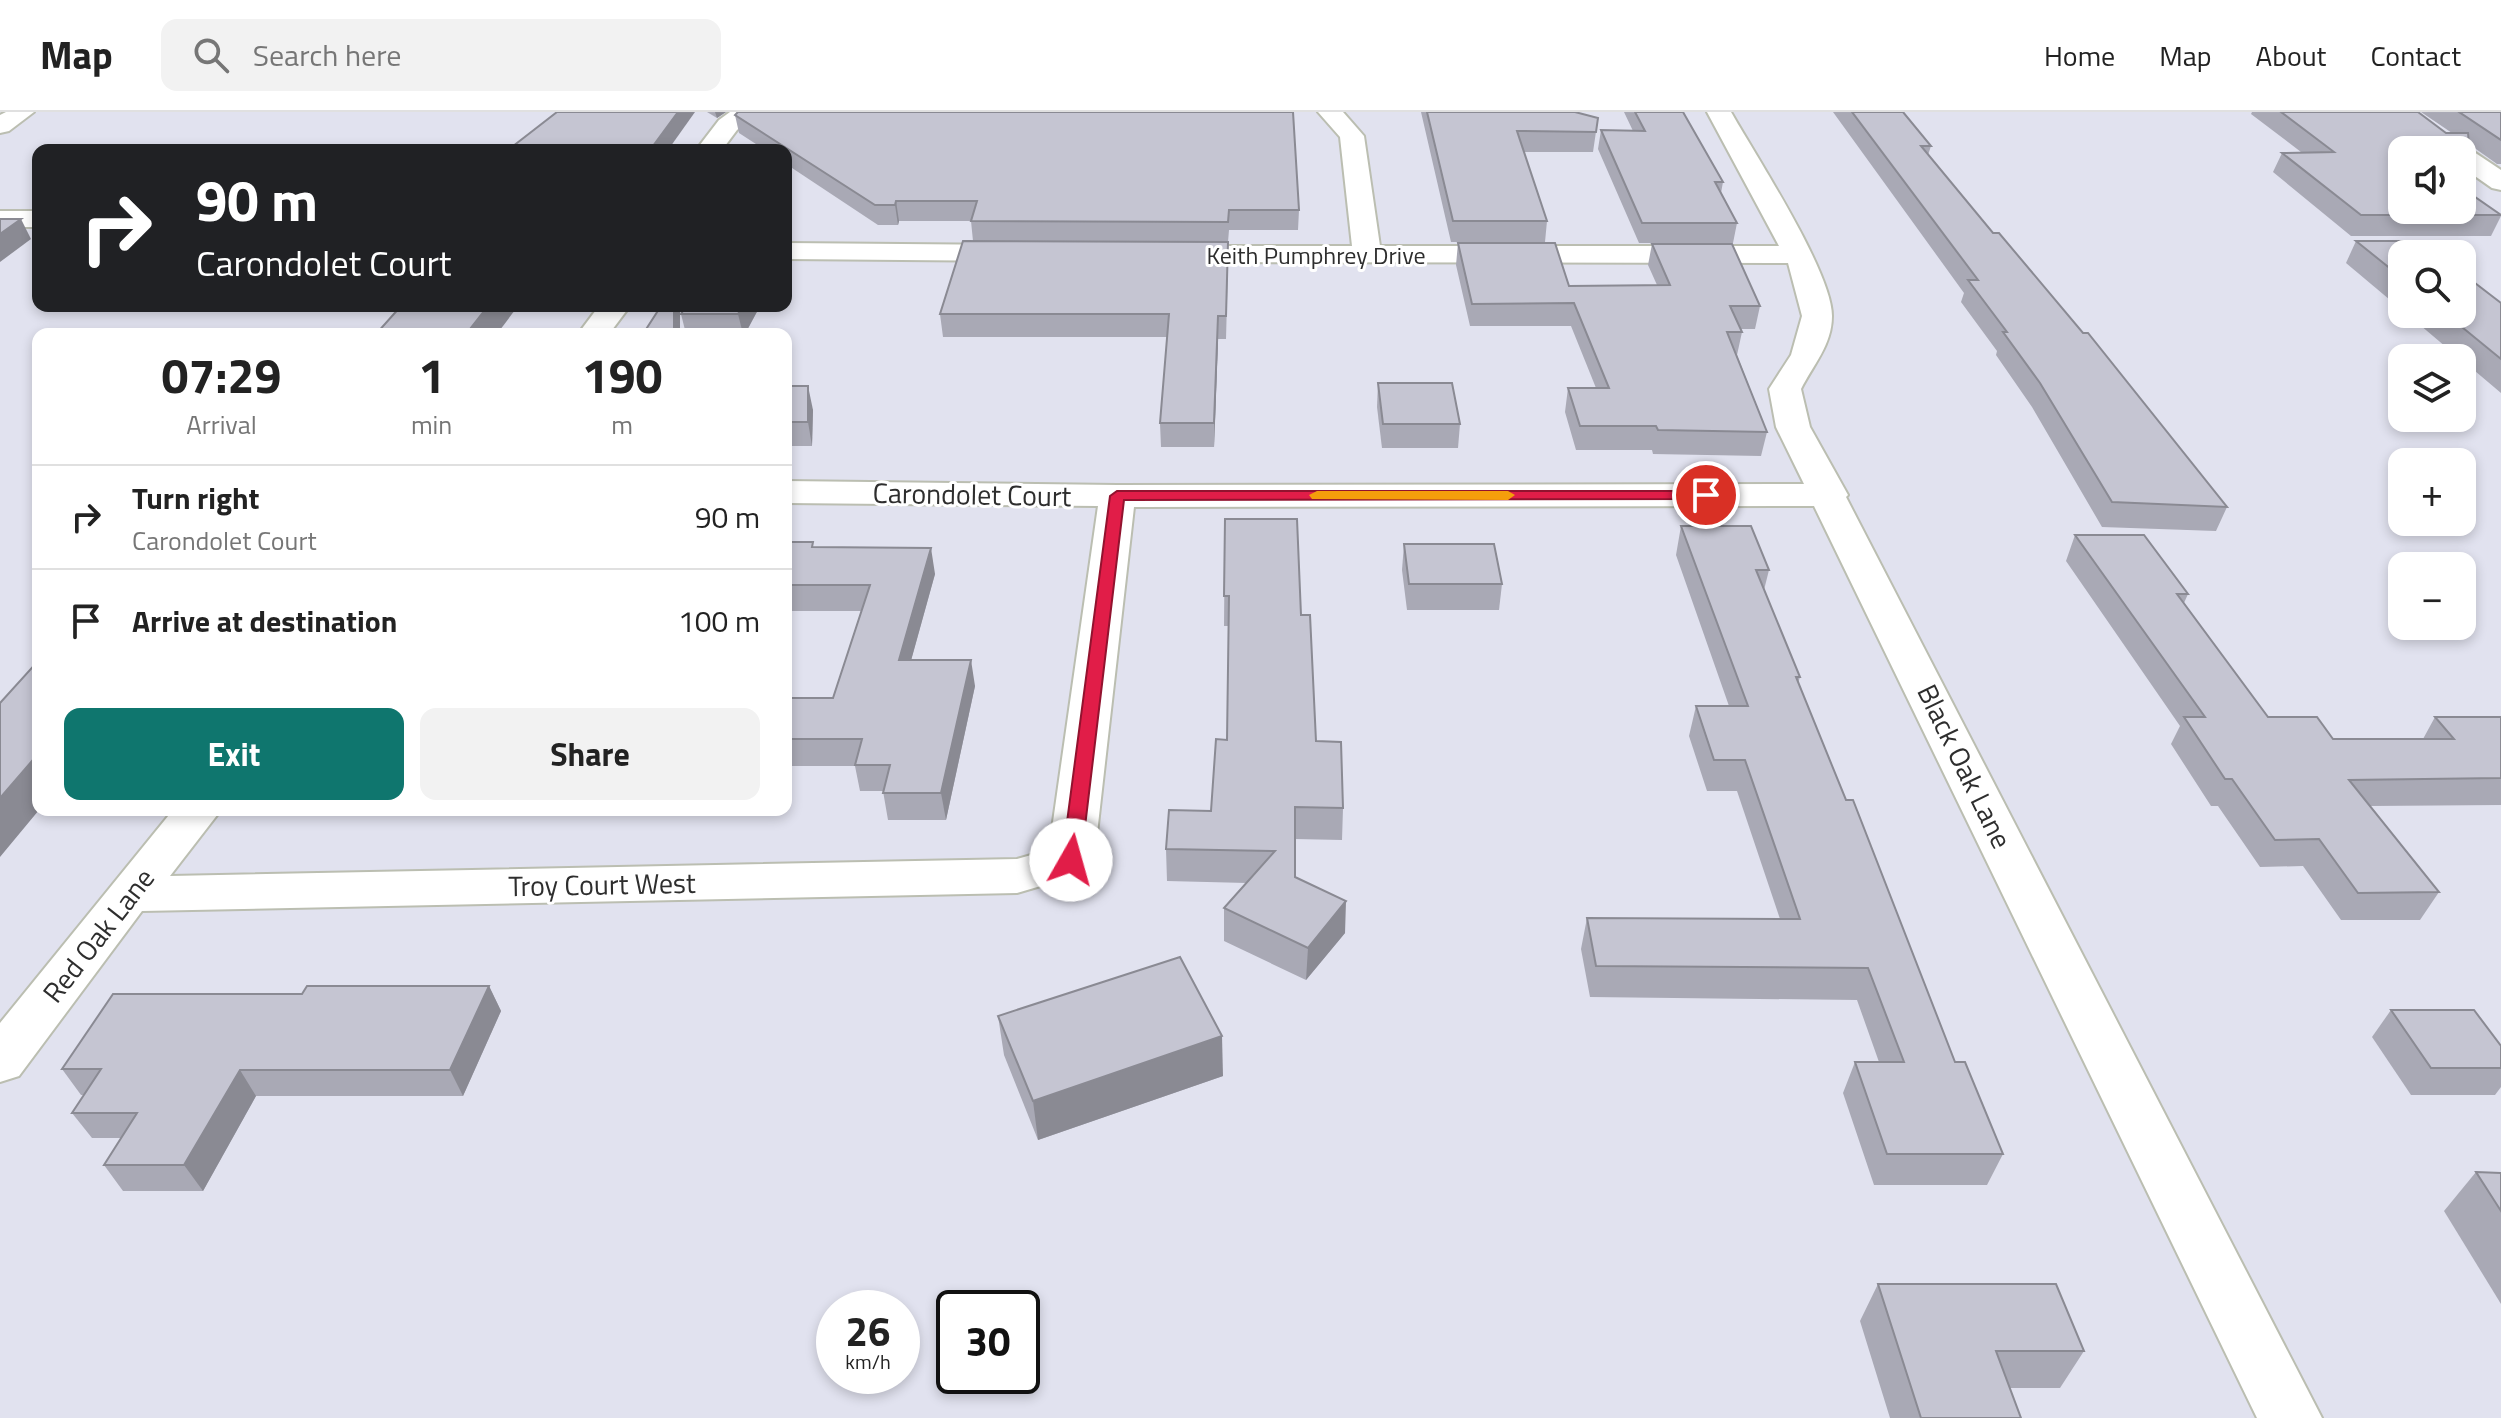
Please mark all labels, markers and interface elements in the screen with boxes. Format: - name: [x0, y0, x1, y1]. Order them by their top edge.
- search box: [161, 19, 721, 91]
- text: Map: [40, 26, 113, 84]
- text: Search here: [253, 32, 402, 78]
- icon: search: [189, 33, 233, 77]
- text: Home: [2044, 34, 2115, 77]
- text: Map: [2159, 34, 2212, 77]
- text: About: [2256, 34, 2326, 77]
- text: Contact: [2370, 34, 2461, 77]
- map controls: [2388, 136, 2476, 640]
- button: sound: [2388, 136, 2476, 224]
- text: 90 m: [196, 158, 318, 243]
- icon: right: [64, 176, 168, 280]
- text: Carondolet Court: [196, 235, 452, 290]
- street label: Keith Pumphrey Drive: [1206, 237, 1426, 273]
- button: search: [2388, 240, 2476, 328]
- text: 07:29: [162, 339, 281, 412]
- text: 1: [418, 339, 445, 412]
- text: 190: [582, 339, 662, 412]
- button: layers: [2388, 344, 2476, 432]
- text: Arrival: [186, 405, 257, 444]
- text: min: [411, 405, 452, 444]
- text: m: [611, 405, 633, 444]
- button: +: [2388, 448, 2476, 536]
- pin: [1672, 461, 1740, 529]
- street label: Carondolet Court: [872, 471, 1072, 517]
- icon: arrive: [1684, 473, 1728, 517]
- text: Turn right: [132, 475, 260, 521]
- text: 90 m: [695, 494, 760, 540]
- icon: right: [64, 495, 108, 539]
- text: Carondolet Court: [132, 521, 317, 560]
- button: −: [2388, 552, 2476, 640]
- text: Arrive at destination: [132, 598, 397, 644]
- text: 100 m: [678, 598, 760, 644]
- icon: arrive: [64, 599, 108, 643]
- street label: Black Oak Lane: [1907, 676, 2023, 856]
- button: Exit: [64, 708, 404, 800]
- button: Share: [420, 708, 760, 800]
- position arrow: [1029, 818, 1113, 902]
- street label: Red Oak Lane: [32, 858, 164, 1012]
- street label: Troy Court West: [508, 861, 696, 907]
- speed limit sign: 30: [936, 1290, 1040, 1394]
- text: 26: [846, 1301, 890, 1362]
- text: km/h: [845, 1346, 891, 1377]

